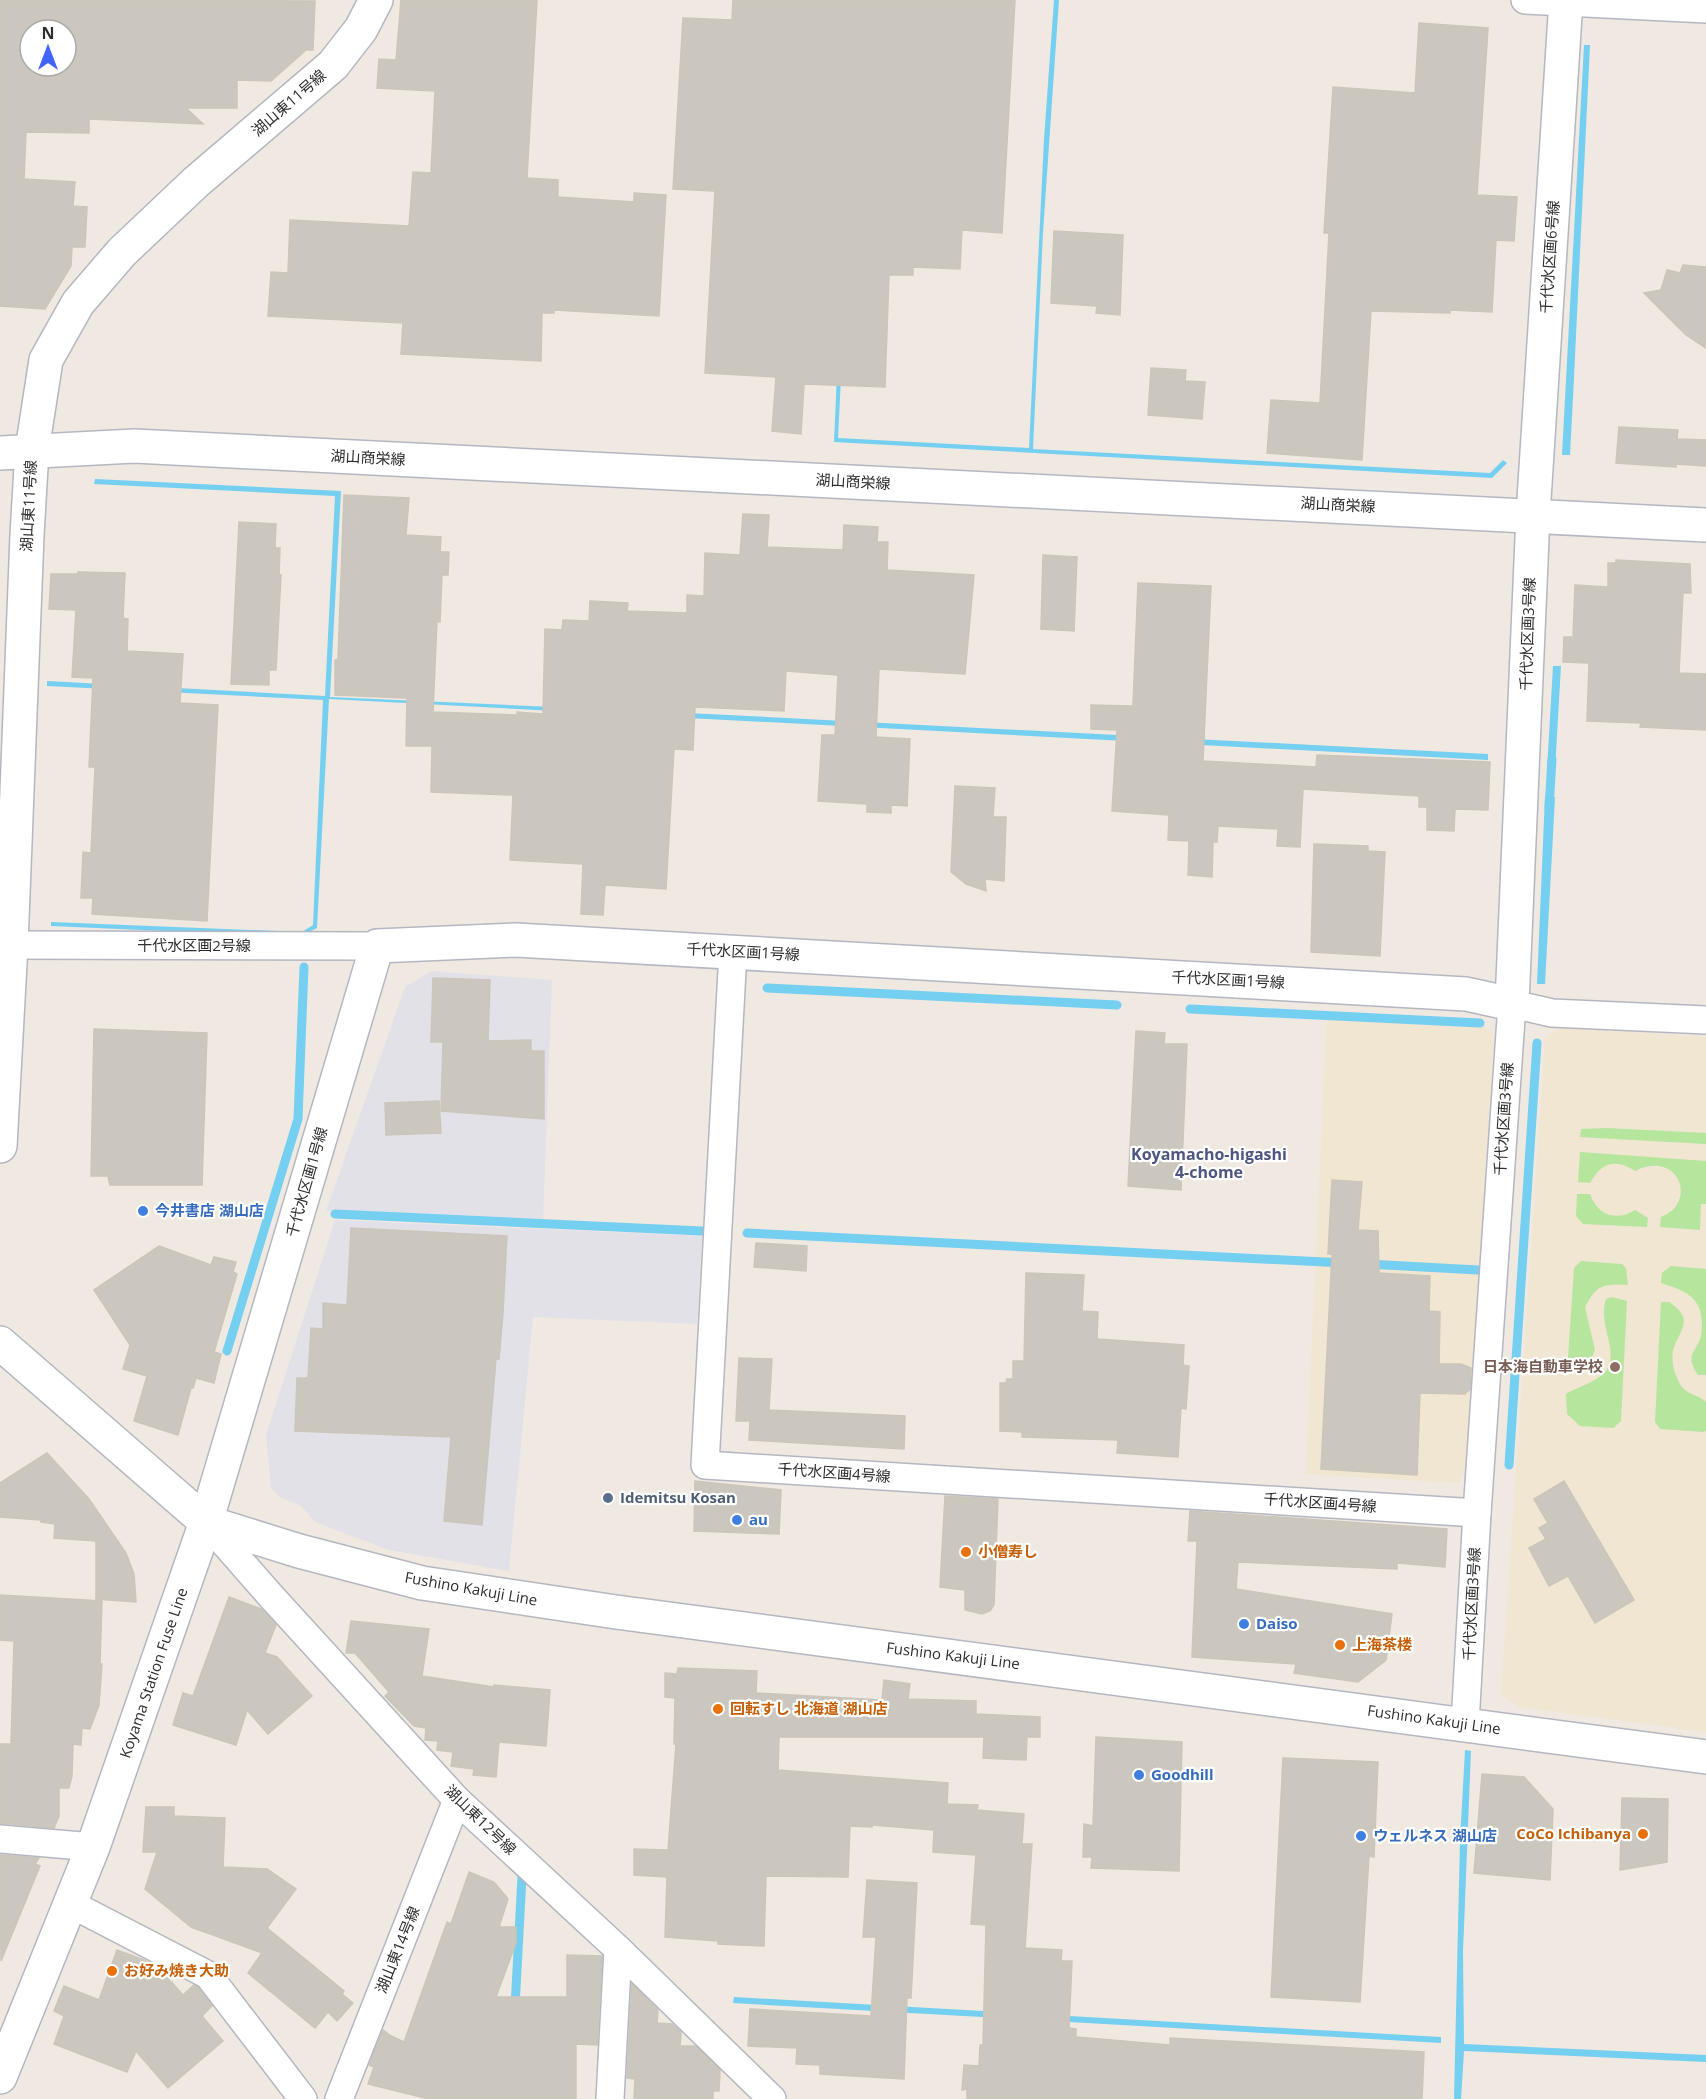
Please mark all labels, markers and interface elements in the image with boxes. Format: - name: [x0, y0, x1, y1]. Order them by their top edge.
- north arrow: [18, 18, 78, 78]
- text: N: [41, 22, 55, 44]
- street label: 湖山東11号線: [247, 64, 330, 140]
- street label: 千代水区画6号線: [1535, 200, 1563, 314]
- street label: 湖山商栄線: [330, 445, 406, 469]
- street label: 湖山東11号線: [16, 459, 40, 552]
- street label: 湖山商栄線: [815, 469, 891, 493]
- street label: 湖山商栄線: [1300, 492, 1376, 516]
- street label: 千代水区画3号線: [1515, 577, 1539, 691]
- street label: 千代水区画2号線: [137, 935, 251, 955]
- street label: 千代水区画1号線: [686, 938, 800, 964]
- street label: 千代水区画1号線: [1171, 966, 1285, 992]
- street label: 千代水区画3号線: [1489, 1062, 1517, 1176]
- street label: 千代水区画1号線: [281, 1124, 331, 1239]
- district label: Koyamacho-higashi 4-chome: [1131, 1143, 1287, 1183]
- place label: 今井書店 湖山店: [155, 1200, 264, 1220]
- marker: 今井書店 湖山店: [136, 1204, 150, 1218]
- place label: 日本海自動車学校: [1483, 1356, 1603, 1376]
- marker: 日本海自動車学校: [1608, 1360, 1622, 1374]
- street label: 千代水区画4号線: [777, 1458, 891, 1486]
- place label: Idemitsu Kosan: [620, 1487, 736, 1507]
- street label: 千代水区画4号線: [1263, 1488, 1377, 1516]
- marker: Idemitsu Kosan: [601, 1491, 615, 1505]
- place label: au: [749, 1509, 768, 1529]
- marker: au: [730, 1513, 744, 1527]
- place label: 小僧寿し: [978, 1541, 1038, 1561]
- marker: 小僧寿し: [959, 1545, 973, 1559]
- street label: 千代水区画3号線: [1458, 1547, 1484, 1661]
- street label: Fushino Kakuji Line: [403, 1566, 539, 1610]
- street label: Koyama Station Fuse Line: [114, 1585, 192, 1761]
- place label: Daiso: [1256, 1613, 1297, 1633]
- marker: Daiso: [1237, 1617, 1251, 1631]
- place label: 上海茶楼: [1352, 1634, 1412, 1654]
- street label: Fushino Kakuji Line: [885, 1637, 1021, 1673]
- marker: 上海茶楼: [1333, 1638, 1347, 1652]
- place label: 回転すし 北海道 湖山店: [730, 1698, 888, 1718]
- street label: Fushino Kakuji Line: [1366, 1700, 1502, 1738]
- marker: 回転すし 北海道 湖山店: [711, 1702, 725, 1716]
- place label: Goodhill: [1151, 1764, 1214, 1784]
- marker: Goodhill: [1132, 1768, 1146, 1782]
- street label: 湖山東12号線: [441, 1780, 521, 1858]
- place label: CoCo Ichibanya: [1516, 1823, 1631, 1843]
- place label: ウェルネス 湖山店: [1373, 1825, 1497, 1845]
- marker: CoCo Ichibanya: [1636, 1827, 1650, 1841]
- marker: ウェルネス 湖山店: [1354, 1829, 1368, 1843]
- street label: 湖山東14号線: [371, 1903, 424, 1996]
- place label: お好み焼き大助: [124, 1960, 229, 1980]
- marker: お好み焼き大助: [105, 1964, 119, 1978]

